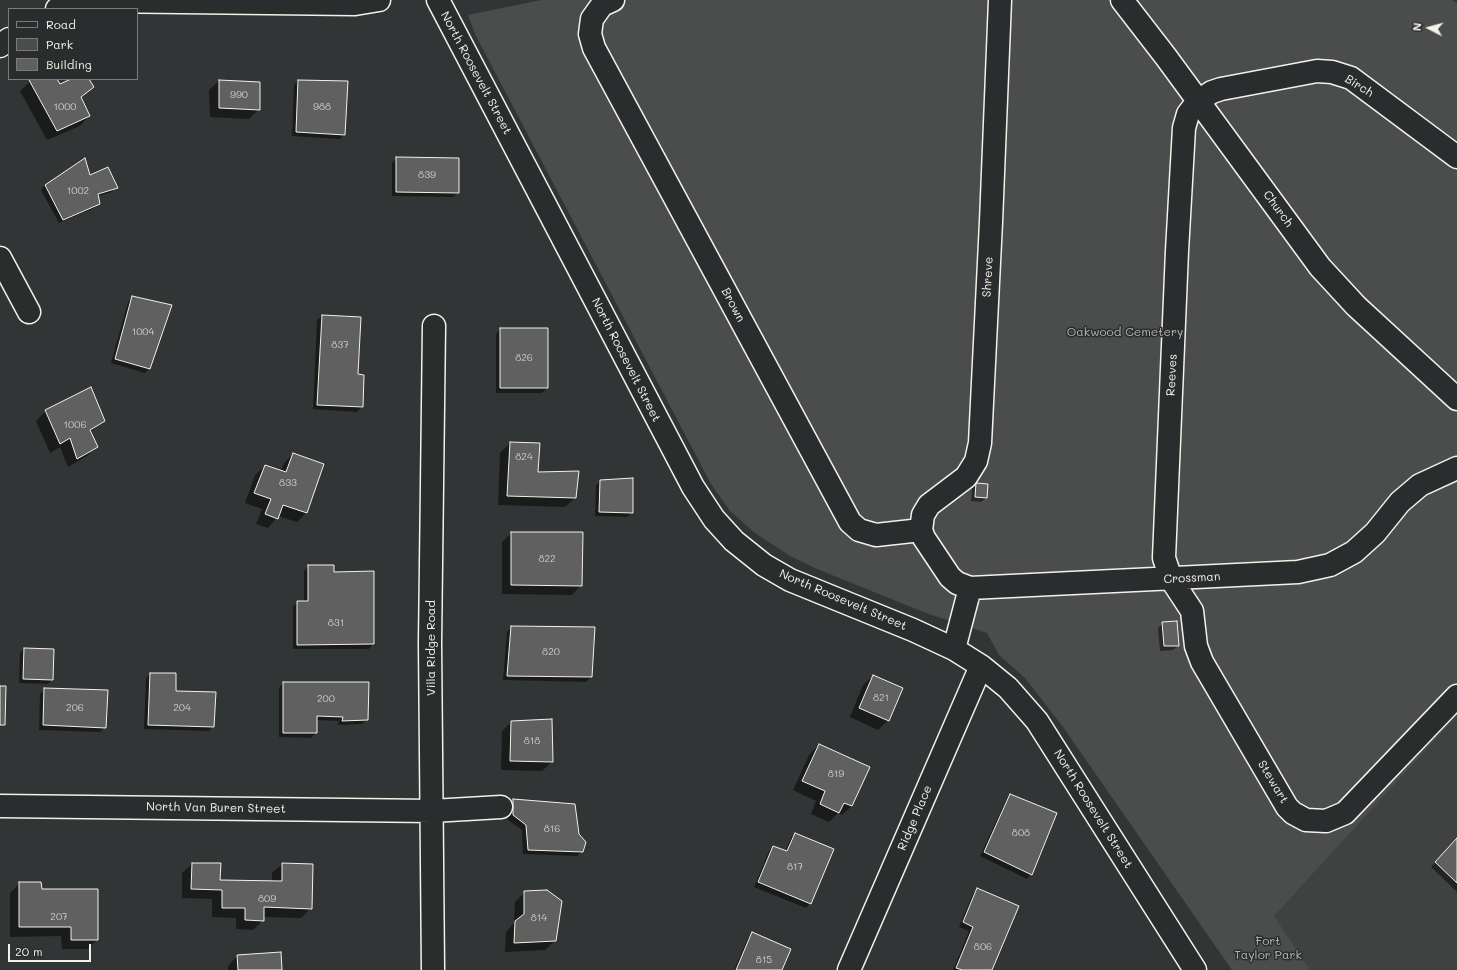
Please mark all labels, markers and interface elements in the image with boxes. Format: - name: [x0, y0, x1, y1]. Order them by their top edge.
- legend: [8, 8, 138, 80]
- north arrow: [1409, 8, 1449, 48]
- street label: North Roosevelt Street: [437, 9, 515, 137]
- text: Road: [46, 16, 76, 32]
- text: N: [1409, 22, 1424, 32]
- text: Park: [46, 36, 73, 52]
- text: Building: [46, 56, 92, 72]
- street label: Birch: [1342, 72, 1376, 100]
- house number: 990: [230, 89, 248, 101]
- house number: 1000: [54, 101, 76, 113]
- house number: 988: [313, 101, 331, 113]
- house number: 839: [418, 169, 436, 181]
- house number: 1002: [67, 185, 89, 197]
- street label: Church: [1260, 188, 1296, 230]
- street label: Shreve: [980, 256, 996, 298]
- street label: Brown: [718, 285, 748, 325]
- street label: North Roosevelt Street: [588, 296, 664, 424]
- park label: Oakwood Cemetery: [1067, 325, 1183, 339]
- house number: 1004: [132, 326, 154, 338]
- house number: 837: [331, 339, 349, 351]
- house number: 826: [515, 352, 533, 364]
- street label: Reeves: [1164, 354, 1180, 396]
- house number: 1006: [64, 419, 86, 431]
- house number: 824: [515, 451, 533, 463]
- house number: 833: [279, 477, 297, 489]
- house number: 822: [538, 553, 556, 565]
- street label: North Roosevelt Street: [777, 567, 909, 633]
- street label: Crossman: [1163, 569, 1221, 587]
- street label: Villa Ridge Road: [424, 600, 438, 696]
- house number: 831: [328, 617, 344, 629]
- house number: 820: [542, 646, 560, 658]
- house number: 821: [873, 692, 889, 704]
- house number: 200: [317, 693, 335, 705]
- house number: 206: [66, 702, 84, 714]
- house number: 204: [173, 702, 191, 714]
- house number: 818: [524, 735, 540, 747]
- street label: North Roosevelt Street: [1051, 747, 1135, 871]
- street label: Stewart: [1255, 758, 1291, 806]
- house number: 819: [828, 768, 844, 780]
- street label: Ridge Place: [895, 783, 935, 853]
- street label: North Van Buren Street: [146, 800, 286, 816]
- house number: 816: [544, 823, 560, 835]
- house number: 808: [1012, 827, 1030, 839]
- house number: 817: [787, 861, 803, 873]
- house number: 809: [258, 893, 276, 905]
- house number: 207: [50, 911, 68, 923]
- house number: 814: [531, 912, 547, 924]
- park label: Fort Taylor Park: [1234, 934, 1302, 962]
- scale bar: [10, 936, 93, 962]
- house number: 806: [974, 941, 992, 953]
- text: 20 m: [15, 943, 43, 959]
- house number: 815: [756, 954, 772, 966]

